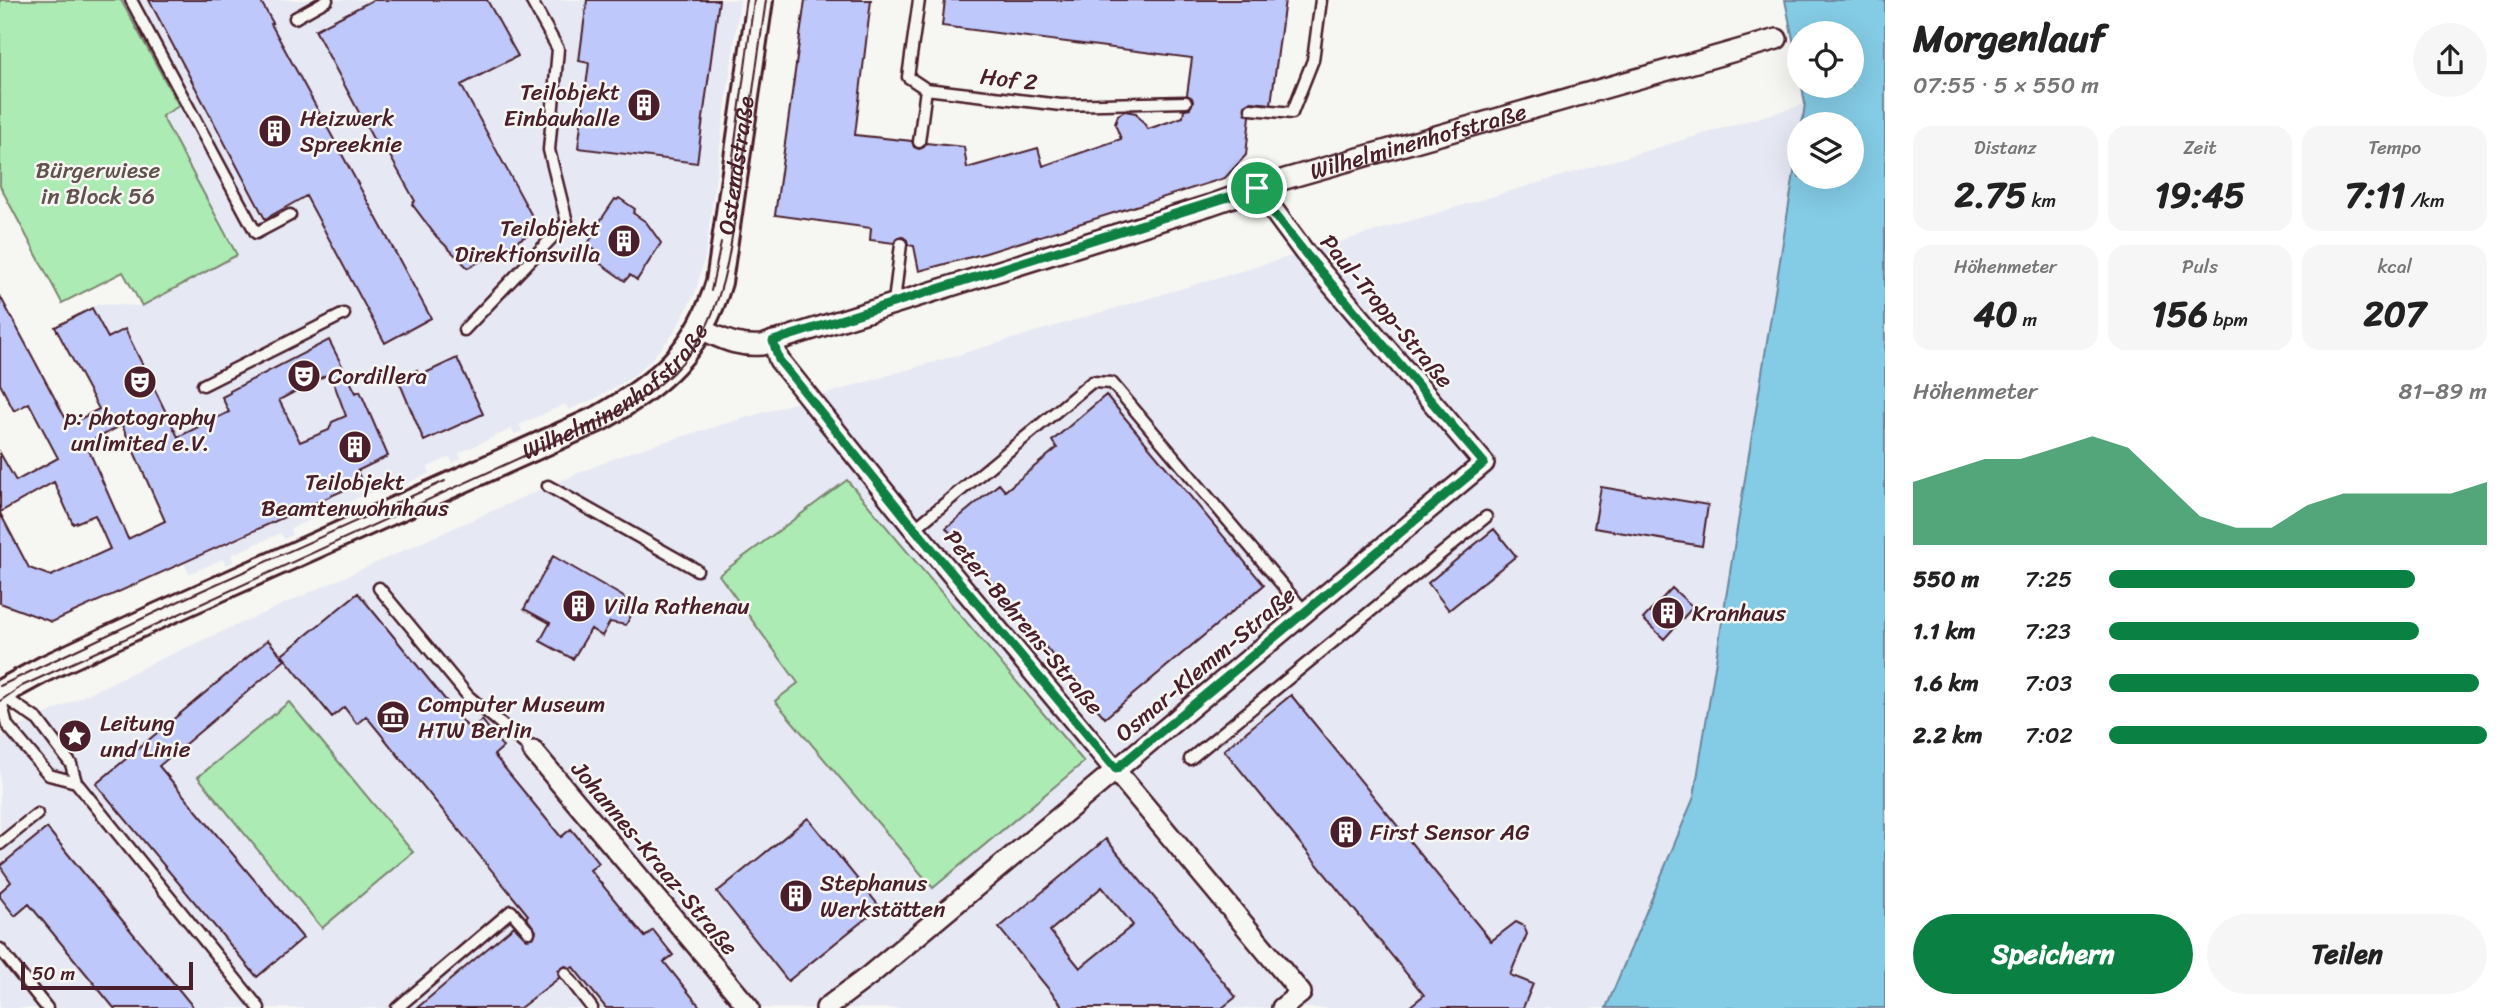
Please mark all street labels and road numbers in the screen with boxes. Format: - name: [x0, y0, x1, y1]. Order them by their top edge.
- street label: Hof 2: [978, 56, 1040, 103]
- street label: Wilhelminenhofstraße: [1305, 91, 1532, 192]
- street label: Ostendstraße: [706, 93, 767, 238]
- street label: Paul-Tropp-Straße: [1309, 225, 1464, 398]
- street label: Wilhelminenhofstraße: [515, 315, 720, 472]
- street label: Peter-Behrens-Straße: [933, 520, 1114, 725]
- street label: Osmar-Klemm-Straße: [1105, 576, 1305, 753]
- street label: Johannes-Kraaz-Straße: [560, 751, 749, 965]

